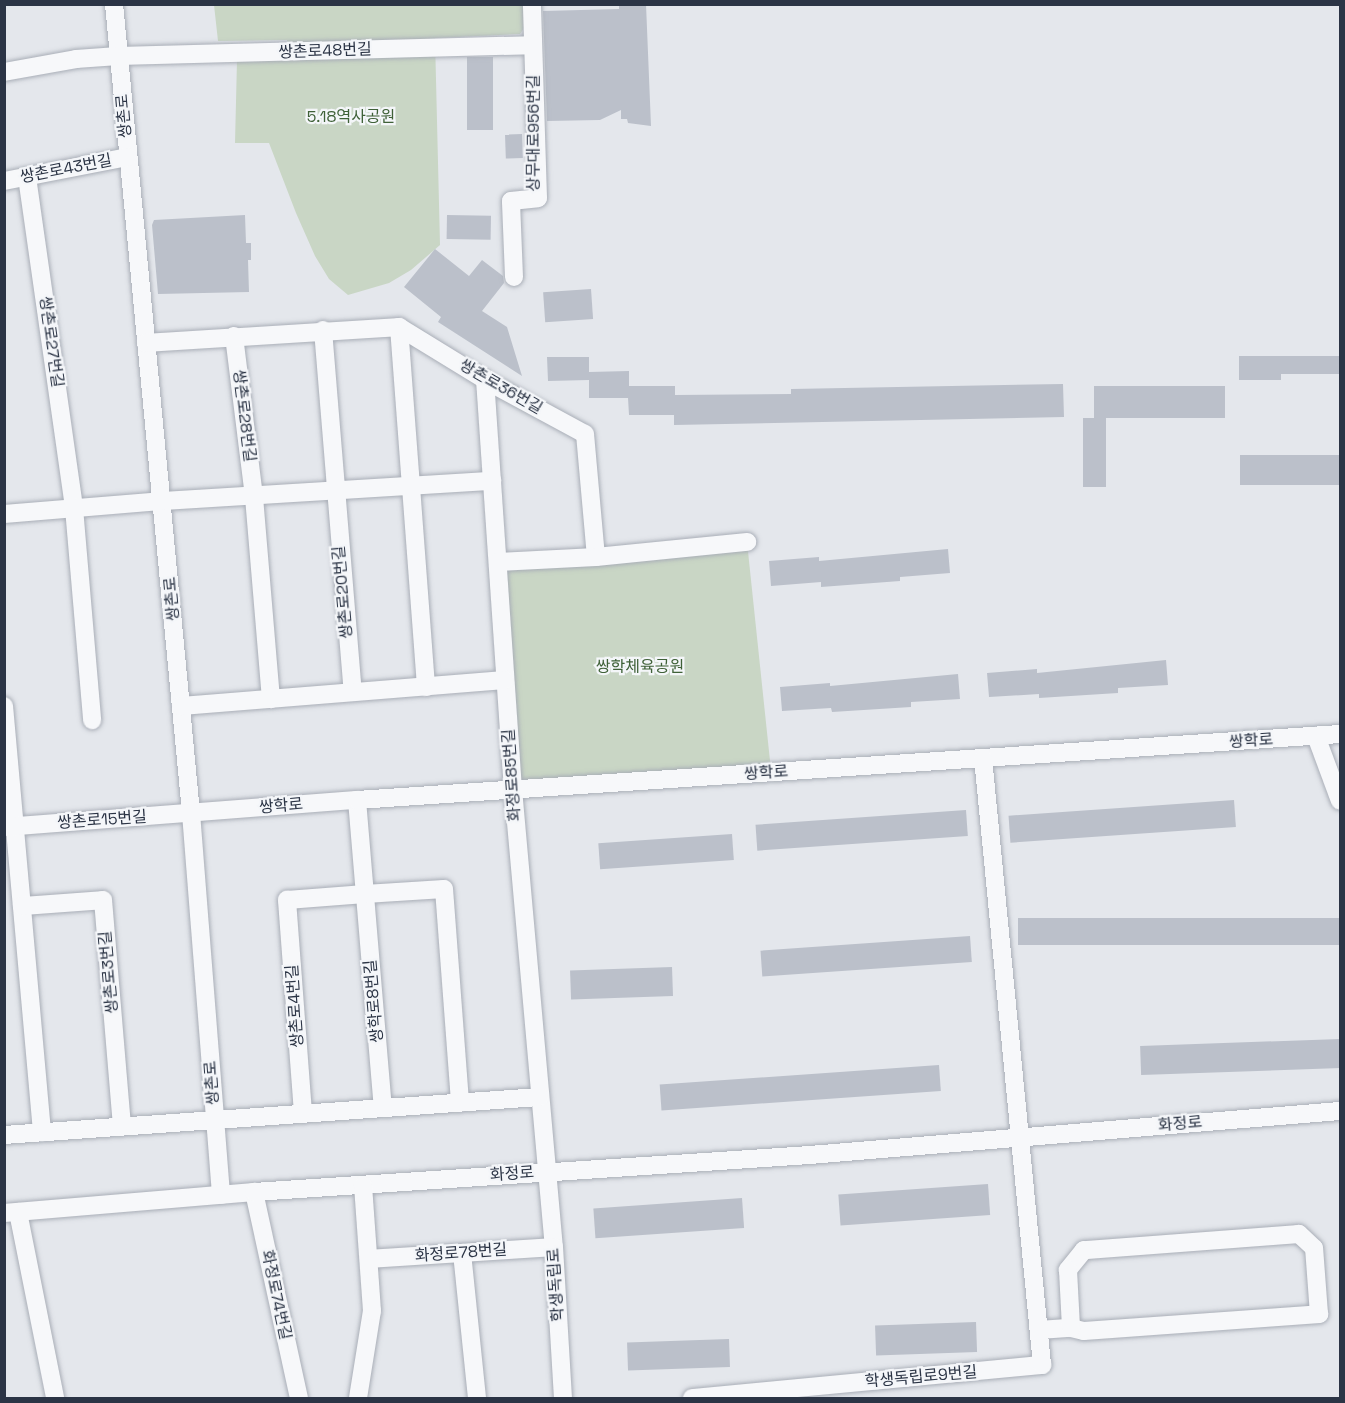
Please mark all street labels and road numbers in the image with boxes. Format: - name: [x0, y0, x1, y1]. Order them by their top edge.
- street label: 쌍촌로48번길: [278, 40, 372, 62]
- street label: 상무대로956번길: [524, 74, 544, 192]
- street label: 쌍촌로: [113, 93, 135, 139]
- street label: 쌍촌로43번길: [18, 151, 114, 187]
- street label: 쌍촌로27번길: [35, 295, 67, 389]
- street label: 쌍촌로36번길: [456, 355, 546, 419]
- street label: 쌍촌로28번길: [229, 369, 259, 463]
- street label: 쌍촌로20번길: [329, 545, 357, 639]
- street label: 쌍촌로: [161, 576, 183, 622]
- street label: 화정로85번길: [499, 728, 525, 822]
- street label: 쌍학로: [1228, 730, 1274, 752]
- street label: 쌍학로: [743, 762, 789, 784]
- street label: 쌍학로: [258, 795, 304, 817]
- street label: 쌍촌로15번길: [57, 807, 147, 833]
- street label: 쌍촌로3번길: [96, 930, 122, 1014]
- street label: 쌍학로8번길: [361, 959, 387, 1043]
- street label: 쌍촌로4번길: [283, 964, 307, 1048]
- street label: 쌍촌로: [201, 1060, 223, 1106]
- street label: 화정로: [1157, 1113, 1203, 1135]
- street label: 화정로: [489, 1163, 535, 1185]
- street label: 화정로78번길: [414, 1240, 508, 1266]
- street label: 화정로74번길: [257, 1248, 295, 1342]
- street label: 학생독립로: [544, 1248, 568, 1322]
- street label: 학생독립로9번길: [864, 1363, 978, 1391]

